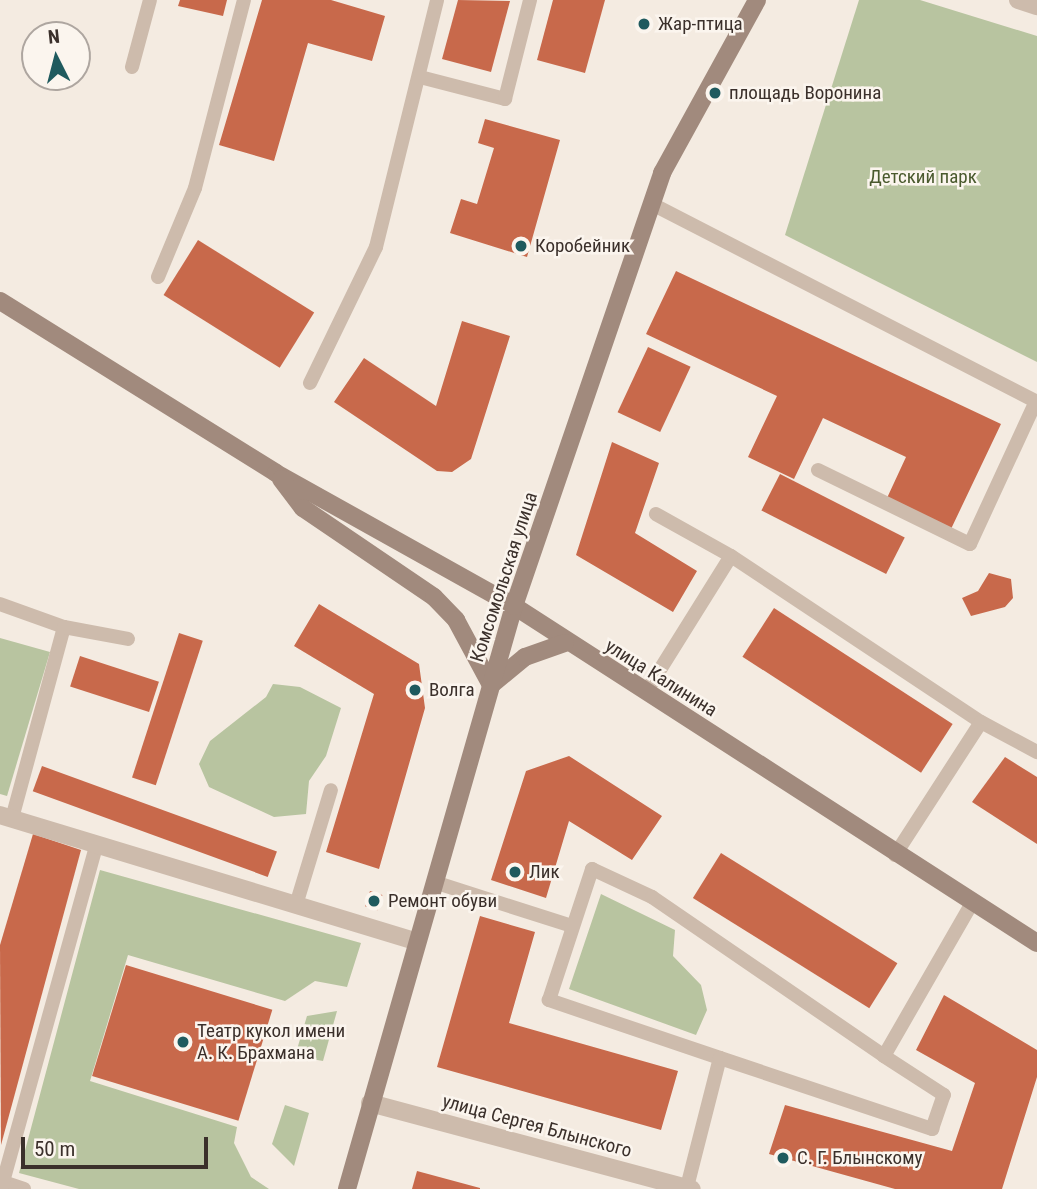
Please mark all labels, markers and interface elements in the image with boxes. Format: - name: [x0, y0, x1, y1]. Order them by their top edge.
- place label: Жар-птица: [658, 13, 743, 35]
- marker: Жар-птица: [636, 16, 652, 32]
- north arrow: [21, 21, 91, 91]
- text: N: [47, 25, 61, 49]
- place label: площадь Воронина: [729, 82, 881, 104]
- marker: площадь Воронина: [707, 85, 723, 101]
- park label: Детский парк: [869, 166, 977, 188]
- place label: Коробейник: [535, 235, 630, 257]
- marker: Коробейник: [513, 238, 529, 254]
- street label: Комсомольская улица: [466, 489, 542, 665]
- street label: улица Калинина: [601, 635, 721, 721]
- place label: Волга: [429, 679, 475, 701]
- marker: Волга: [407, 682, 423, 698]
- place label: Лик: [529, 861, 560, 883]
- marker: Лик: [507, 864, 523, 880]
- place label: Ремонт обуви: [388, 890, 497, 912]
- marker: Ремонт обуви: [366, 893, 382, 909]
- place label: Театр кукол имени А. К. Брахмана: [197, 1020, 345, 1064]
- marker: Театр кукол имени А. К. Брахмана: [175, 1034, 191, 1050]
- street label: улица Сергея Блынского: [440, 1090, 634, 1162]
- scale bar: [24, 1122, 212, 1166]
- text: 50 m: [34, 1137, 75, 1161]
- place label: С. Г. Блынскому: [797, 1147, 922, 1169]
- marker: С. Г. Блынскому: [775, 1150, 791, 1166]

